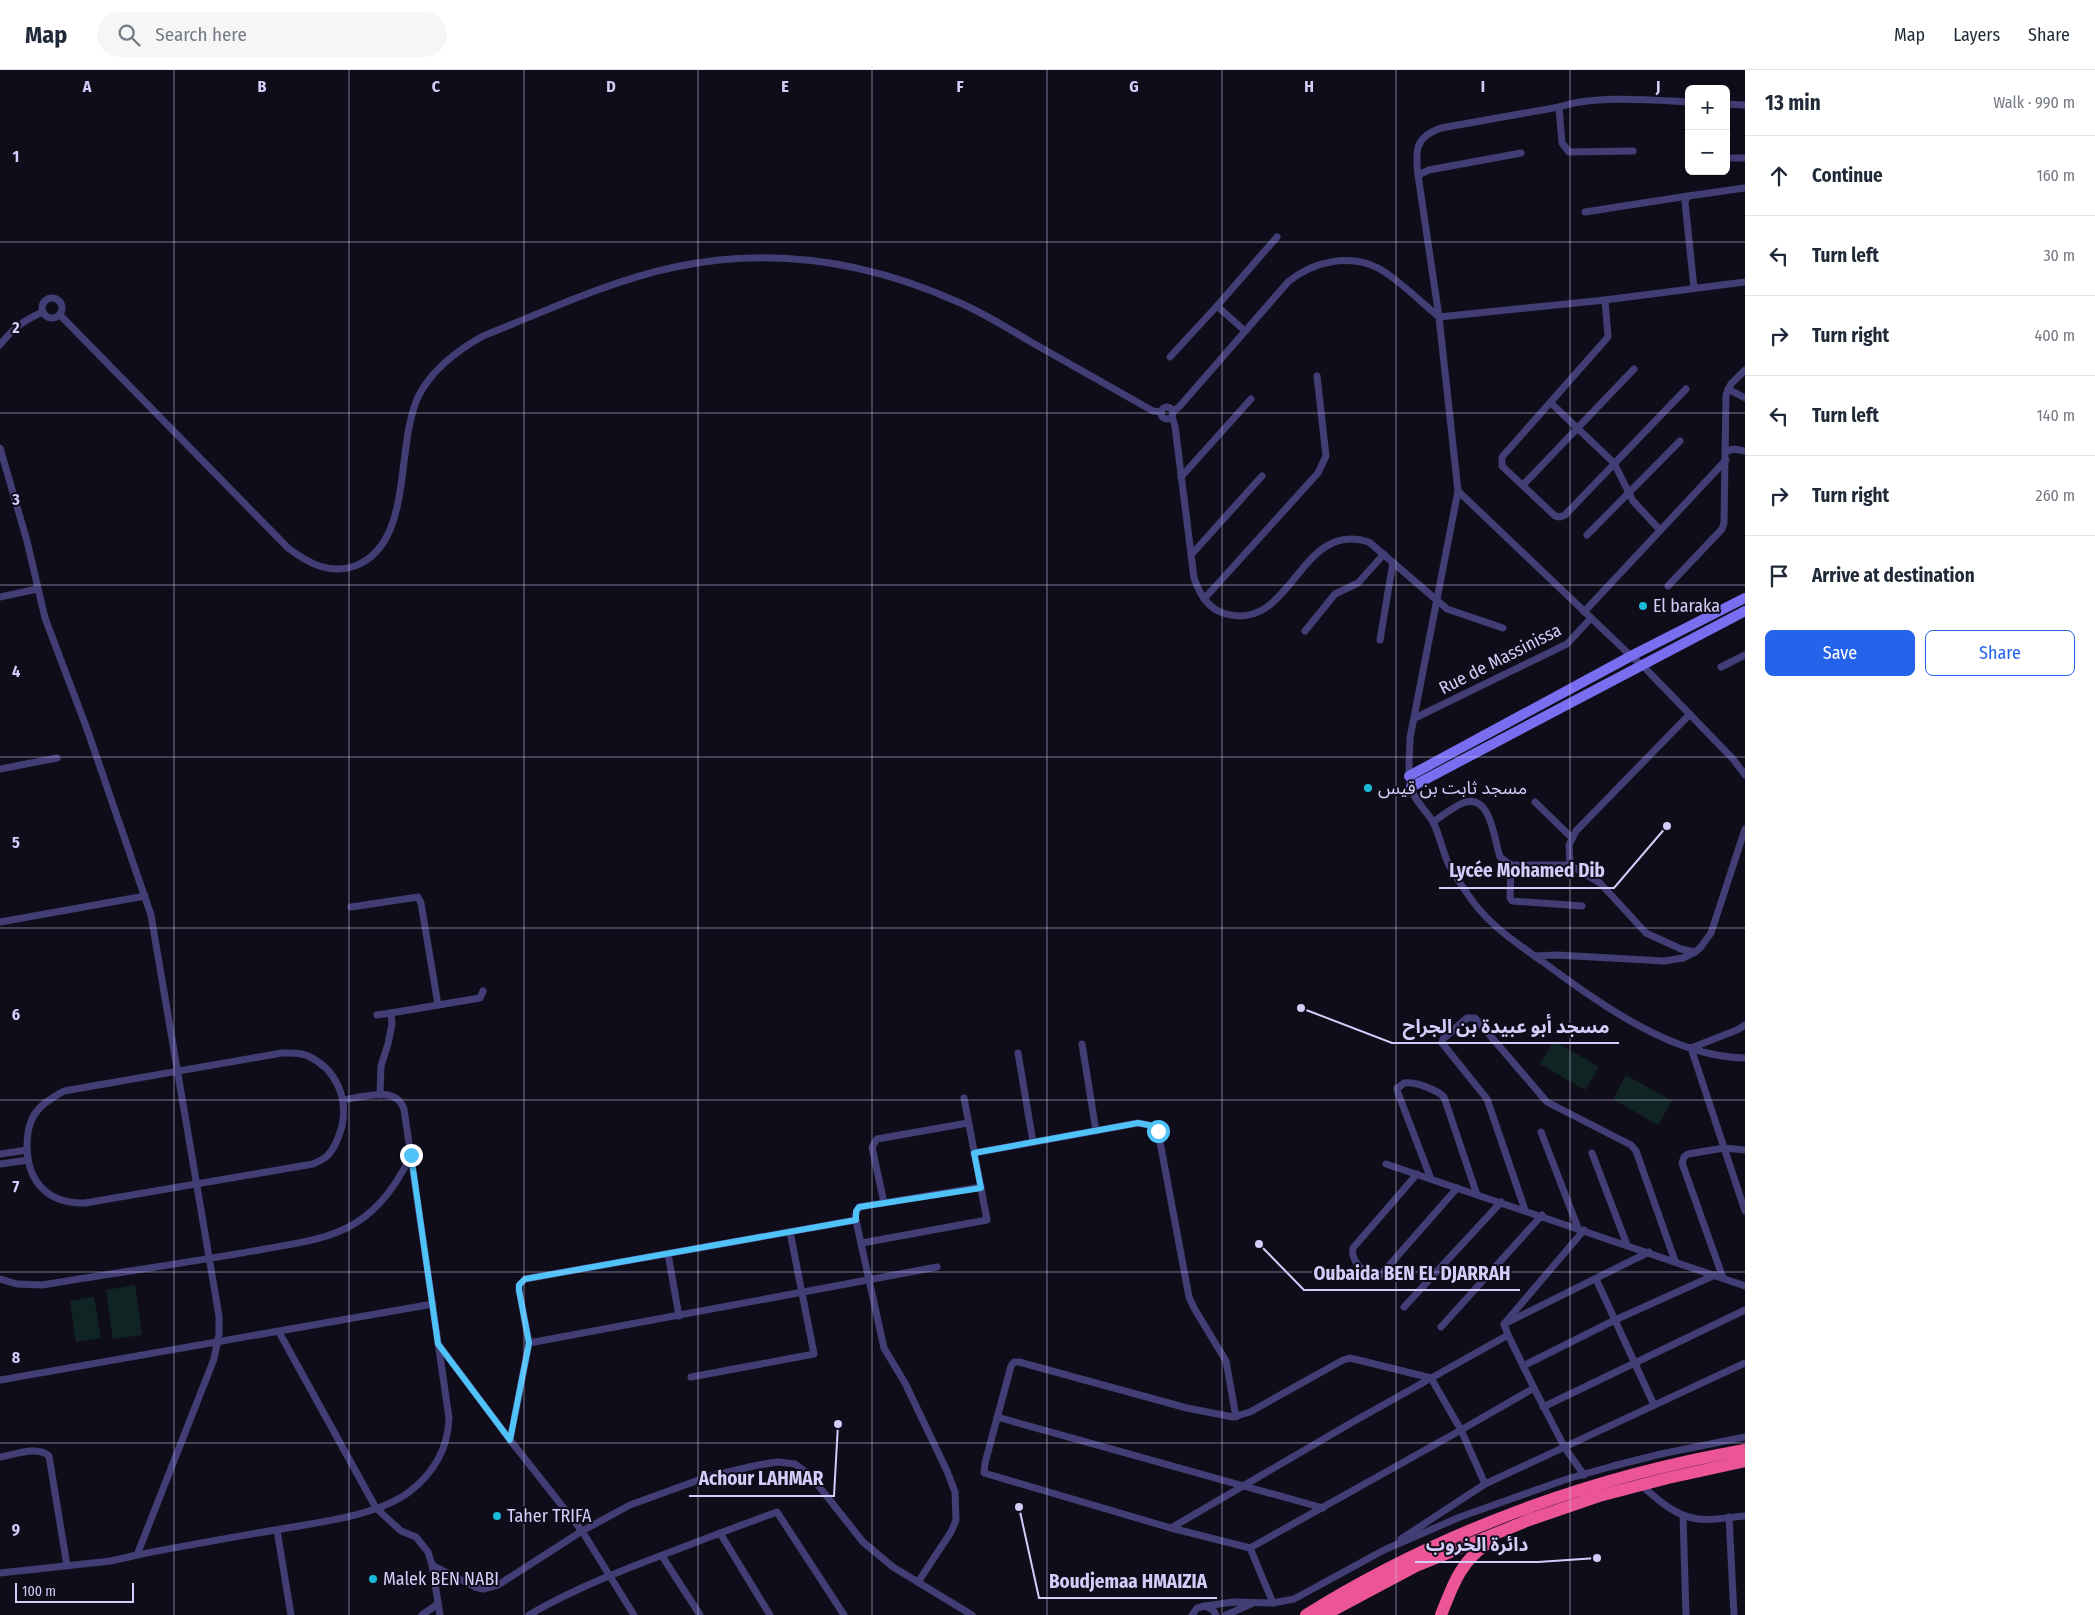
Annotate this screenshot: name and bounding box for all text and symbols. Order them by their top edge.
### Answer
search box [97,12,447,57]
text: Map [25,21,67,49]
icon: search [115,21,143,49]
text: Search here [155,23,247,46]
text: Map [1894,24,1925,46]
text: Layers [1953,24,2000,46]
text: Share [2028,24,2070,46]
text: A [82,77,92,96]
text: B [258,77,267,96]
text: C [432,77,441,96]
text: D [606,77,616,96]
text: E [781,77,789,96]
text: F [956,77,964,96]
text: G [1129,77,1139,96]
text: H [1304,77,1314,96]
text: I [1481,77,1485,96]
text: J [1655,77,1660,96]
map controls [1685,85,1730,175]
button: + [1685,85,1730,130]
text: 13 min [1765,90,1821,116]
text: Walk · 990 m [1993,93,2075,112]
button: − [1685,130,1730,175]
text: 1 [13,147,19,166]
icon: ahead [1765,162,1793,190]
text: Continue [1812,164,1883,187]
text: 160 m [2036,166,2075,185]
icon: left [1765,242,1793,270]
text: Turn left [1812,244,1879,267]
text: 30 m [2043,246,2075,265]
text: 2 [11,318,20,337]
icon: right [1765,322,1793,350]
text: Turn right [1812,324,1889,347]
text: 400 m [2035,326,2075,345]
icon: left [1765,402,1793,430]
text: Turn left [1812,404,1879,427]
text: 140 m [2037,406,2075,425]
icon: right [1765,482,1793,510]
text: Turn right [1812,484,1889,507]
text: 260 m [2036,486,2075,505]
text: 3 [11,490,20,509]
icon: arrive [1765,562,1793,590]
text: Arrive at destination [1812,564,1975,587]
place label: El baraka [1653,595,1720,617]
marker: El baraka [1637,600,1649,612]
street label: Rue de Massinissa [1435,619,1565,699]
button: Save [1765,630,1915,676]
button: Share [1925,630,2075,676]
text: 4 [12,662,20,681]
place label: مسجد ثابت بن قيس [1378,777,1527,799]
marker: مسجد ثابت بن قيس [1362,782,1374,794]
text: 5 [12,833,20,852]
callout: Lycée Mohamed Dib [1439,854,1614,888]
text: Lycée Mohamed Dib [1449,859,1605,882]
text: 6 [12,1005,20,1024]
callout: مسجد أبو عبيدة بن الجراح [1392,1009,1619,1043]
text: مسجد أبو عبيدة بن الجراح [1403,1013,1609,1040]
route start [1147,1120,1170,1143]
route end [400,1144,423,1167]
text: 7 [13,1177,20,1196]
callout: Oubaida BEN EL DJARRAH [1304,1256,1520,1290]
text: Oubaida BEN EL DJARRAH [1314,1262,1510,1285]
text: 8 [12,1348,21,1367]
callout: Achour LAHMAR [689,1462,834,1496]
text: Achour LAHMAR [698,1467,824,1490]
place label: Taher TRIFA [507,1505,592,1527]
marker: Taher TRIFA [491,1510,503,1522]
text: 9 [12,1520,20,1539]
callout: دائرة الخروب [1415,1528,1538,1562]
text: دائرة الخروب [1426,1533,1528,1556]
callout: Boudjemaa HMAIZIA [1039,1564,1217,1598]
place label: Malek BEN NABI [383,1568,499,1590]
text: Boudjemaa HMAIZIA [1049,1570,1208,1593]
marker: Malek BEN NABI [367,1573,379,1585]
scale bar [15,1580,134,1603]
text: 100 m [22,1583,56,1600]

